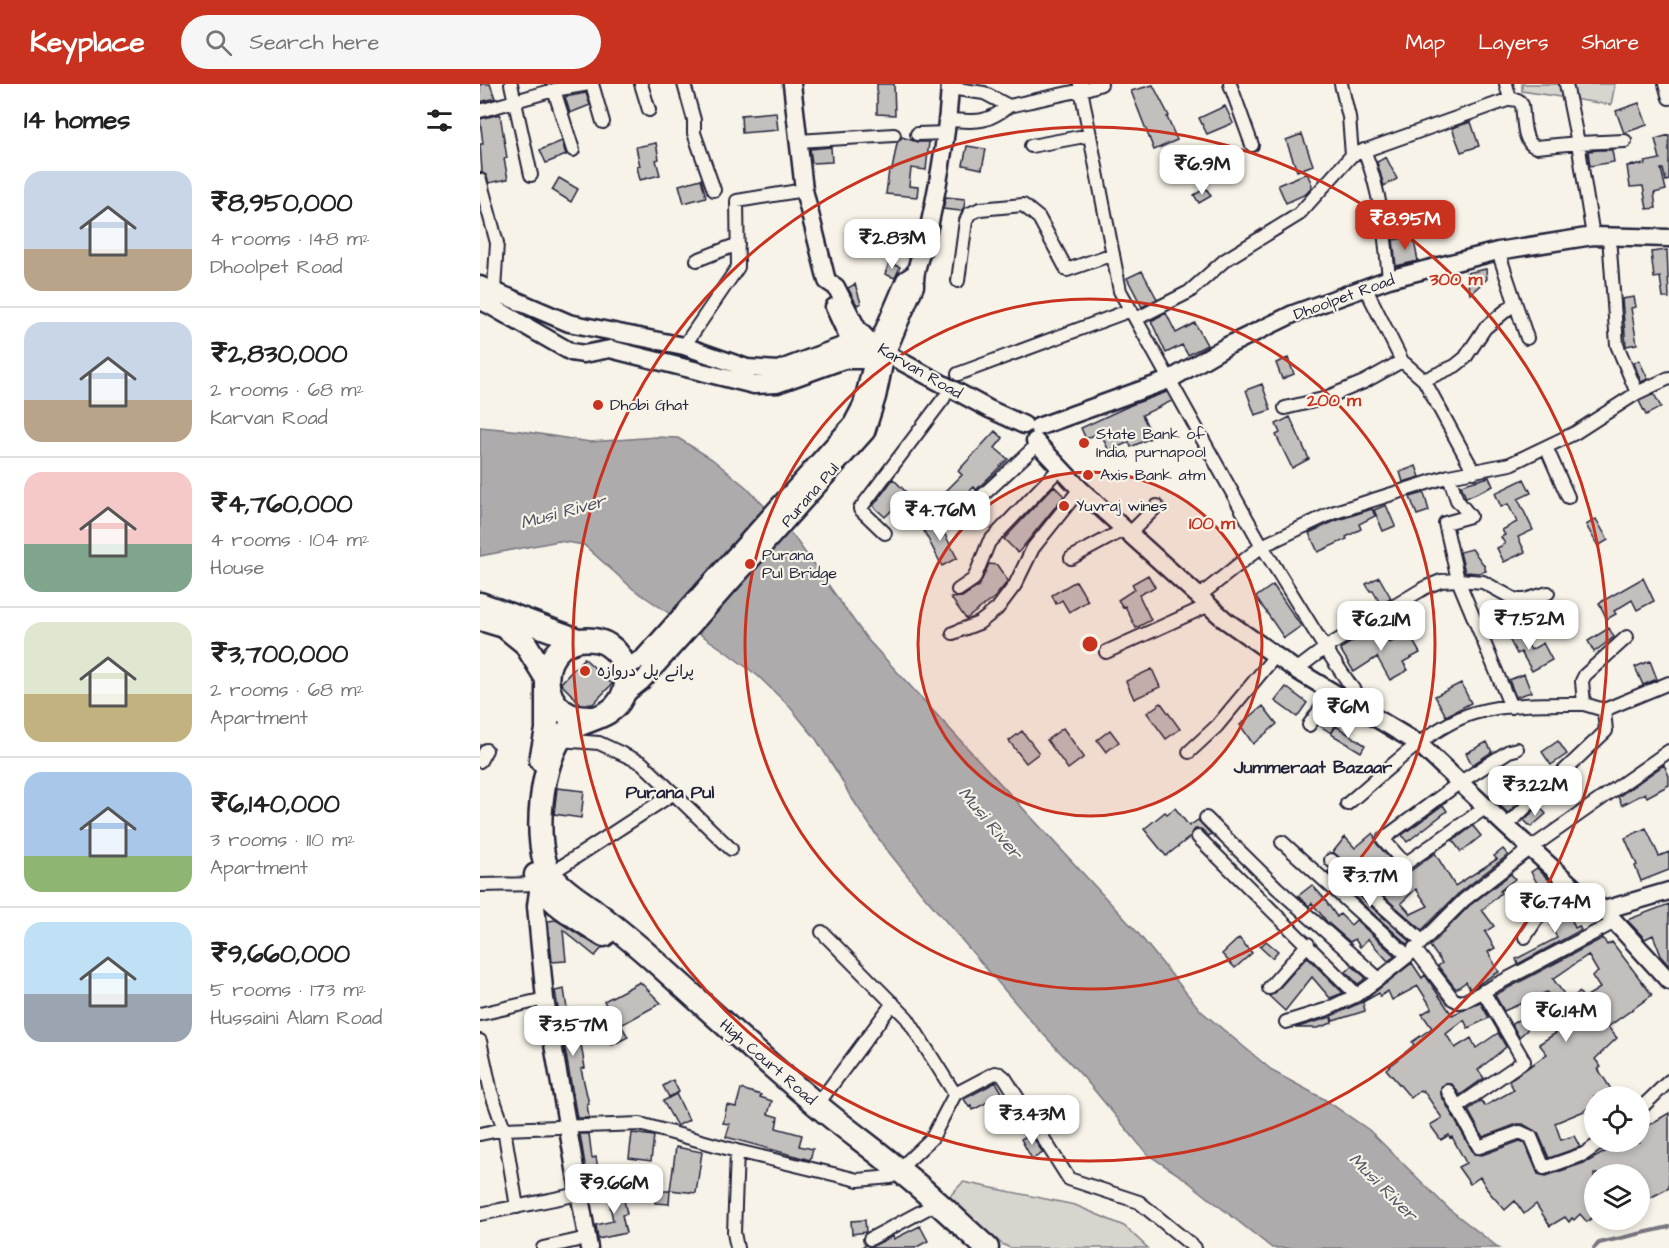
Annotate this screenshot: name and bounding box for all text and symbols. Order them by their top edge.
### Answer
search box [181,15,601,69]
text: Keyplace [30,23,145,62]
icon: search [202,26,235,59]
text: Search here [250,27,379,58]
text: Map [1405,28,1445,57]
text: Layers [1478,28,1548,57]
text: Share [1581,28,1639,57]
text: 14 homes [24,102,130,138]
icon: filters [423,104,456,137]
pin: ₹6.9M [1160,145,1244,196]
text: ₹6.9M [1173,150,1231,178]
text: ₹8,950,000 [210,185,353,221]
icon: home [72,195,144,267]
pin: ₹8.95M [1356,200,1454,251]
text: ₹8.95M [1369,205,1441,233]
pin: ₹2.83M [843,219,941,270]
text: ₹2.83M [858,224,926,252]
text: 4 rooms · 148 m² [210,225,370,253]
text: Dhoolpet Road [210,253,343,281]
text: 300 m [1428,267,1484,292]
street label: Dhoolpet Road [1290,269,1398,325]
text: ₹2,830,000 [210,336,348,372]
street label: Karvan Road [874,338,966,404]
icon: home [72,346,144,418]
text: 2 rooms · 68 m² [210,376,364,404]
text: 200 m [1306,388,1362,413]
place label: Dhobi Ghat [610,394,689,416]
marker: Dhobi Ghat [591,398,605,412]
text: Karvan Road [210,404,328,432]
place label: State Bank of India, purnapool [1096,423,1206,463]
marker: State Bank of India, purnapool [1077,436,1091,450]
street label: Purana Pul [776,458,844,532]
place label: Axis Bank atm [1100,464,1206,486]
marker: Axis Bank atm [1081,468,1095,482]
text: ₹4,760,000 [210,486,353,522]
water label: Musi River [517,488,611,535]
pin: ₹4.76M [891,491,989,542]
place label: Yuvraj wines [1076,495,1167,517]
icon: home [72,496,144,568]
text: ₹4.76M [904,496,976,524]
marker: Yuvraj wines [1057,499,1071,513]
text: 100 m [1189,511,1236,536]
text: 4 rooms · 104 m² [210,526,369,554]
place label: Purana Pul Bridge [762,544,837,585]
text: House [210,554,264,582]
marker: Purana Pul Bridge [743,557,757,571]
pin: ₹7.52M [1480,600,1578,651]
pin: ₹6.21M [1332,601,1430,652]
text: ₹7.52M [1494,605,1565,633]
text: ₹6.21M [1351,606,1411,634]
centre of rings [1080,634,1100,654]
text: ₹3,700,000 [210,636,348,672]
icon: home [72,646,144,718]
place label: پرانے پل دروازہ [597,660,694,682]
marker: پرانے پل دروازہ [578,664,592,678]
text: 2 rooms · 68 m² [210,676,364,704]
pin: ₹6M [1319,688,1377,739]
text: ₹6M [1327,693,1369,721]
text: Apartment [210,704,308,732]
district label: Jummeraat Bazaar [1233,755,1392,780]
pin: ₹3.22M [1486,766,1584,817]
text: ₹3.22M [1502,771,1568,799]
district label: Purana Pul [626,780,714,805]
water label: Musi River [952,781,1029,866]
text: ₹6,140,000 [210,786,340,822]
icon: home [72,796,144,868]
text: 3 rooms · 110 m² [210,826,355,854]
text: Apartment [210,854,308,882]
pin: ₹3.7M [1328,857,1412,908]
text: ₹3.7M [1342,862,1398,890]
pin: ₹6.74M [1506,883,1604,934]
text: ₹6.74M [1519,888,1591,916]
text: ₹9,660,000 [210,936,350,972]
icon: home [72,946,144,1018]
text: 5 rooms · 173 m² [210,976,366,1004]
pin: ₹6.14M [1517,992,1615,1043]
text: ₹6.14M [1535,997,1597,1025]
text: Hussaini Alam Road [210,1004,382,1032]
pin: ₹3.57M [524,1006,622,1057]
text: ₹3.57M [538,1011,608,1039]
street label: High Court Road [714,1014,821,1111]
map controls [1584,1086,1650,1230]
button: locate [1584,1086,1650,1152]
pin: ₹3.43M [983,1095,1081,1146]
text: ₹3.43M [998,1100,1066,1128]
water label: Musi River [1343,1147,1424,1228]
pin: ₹9.66M [565,1164,663,1215]
button: layers [1584,1164,1650,1230]
text: ₹9.66M [579,1169,649,1197]

